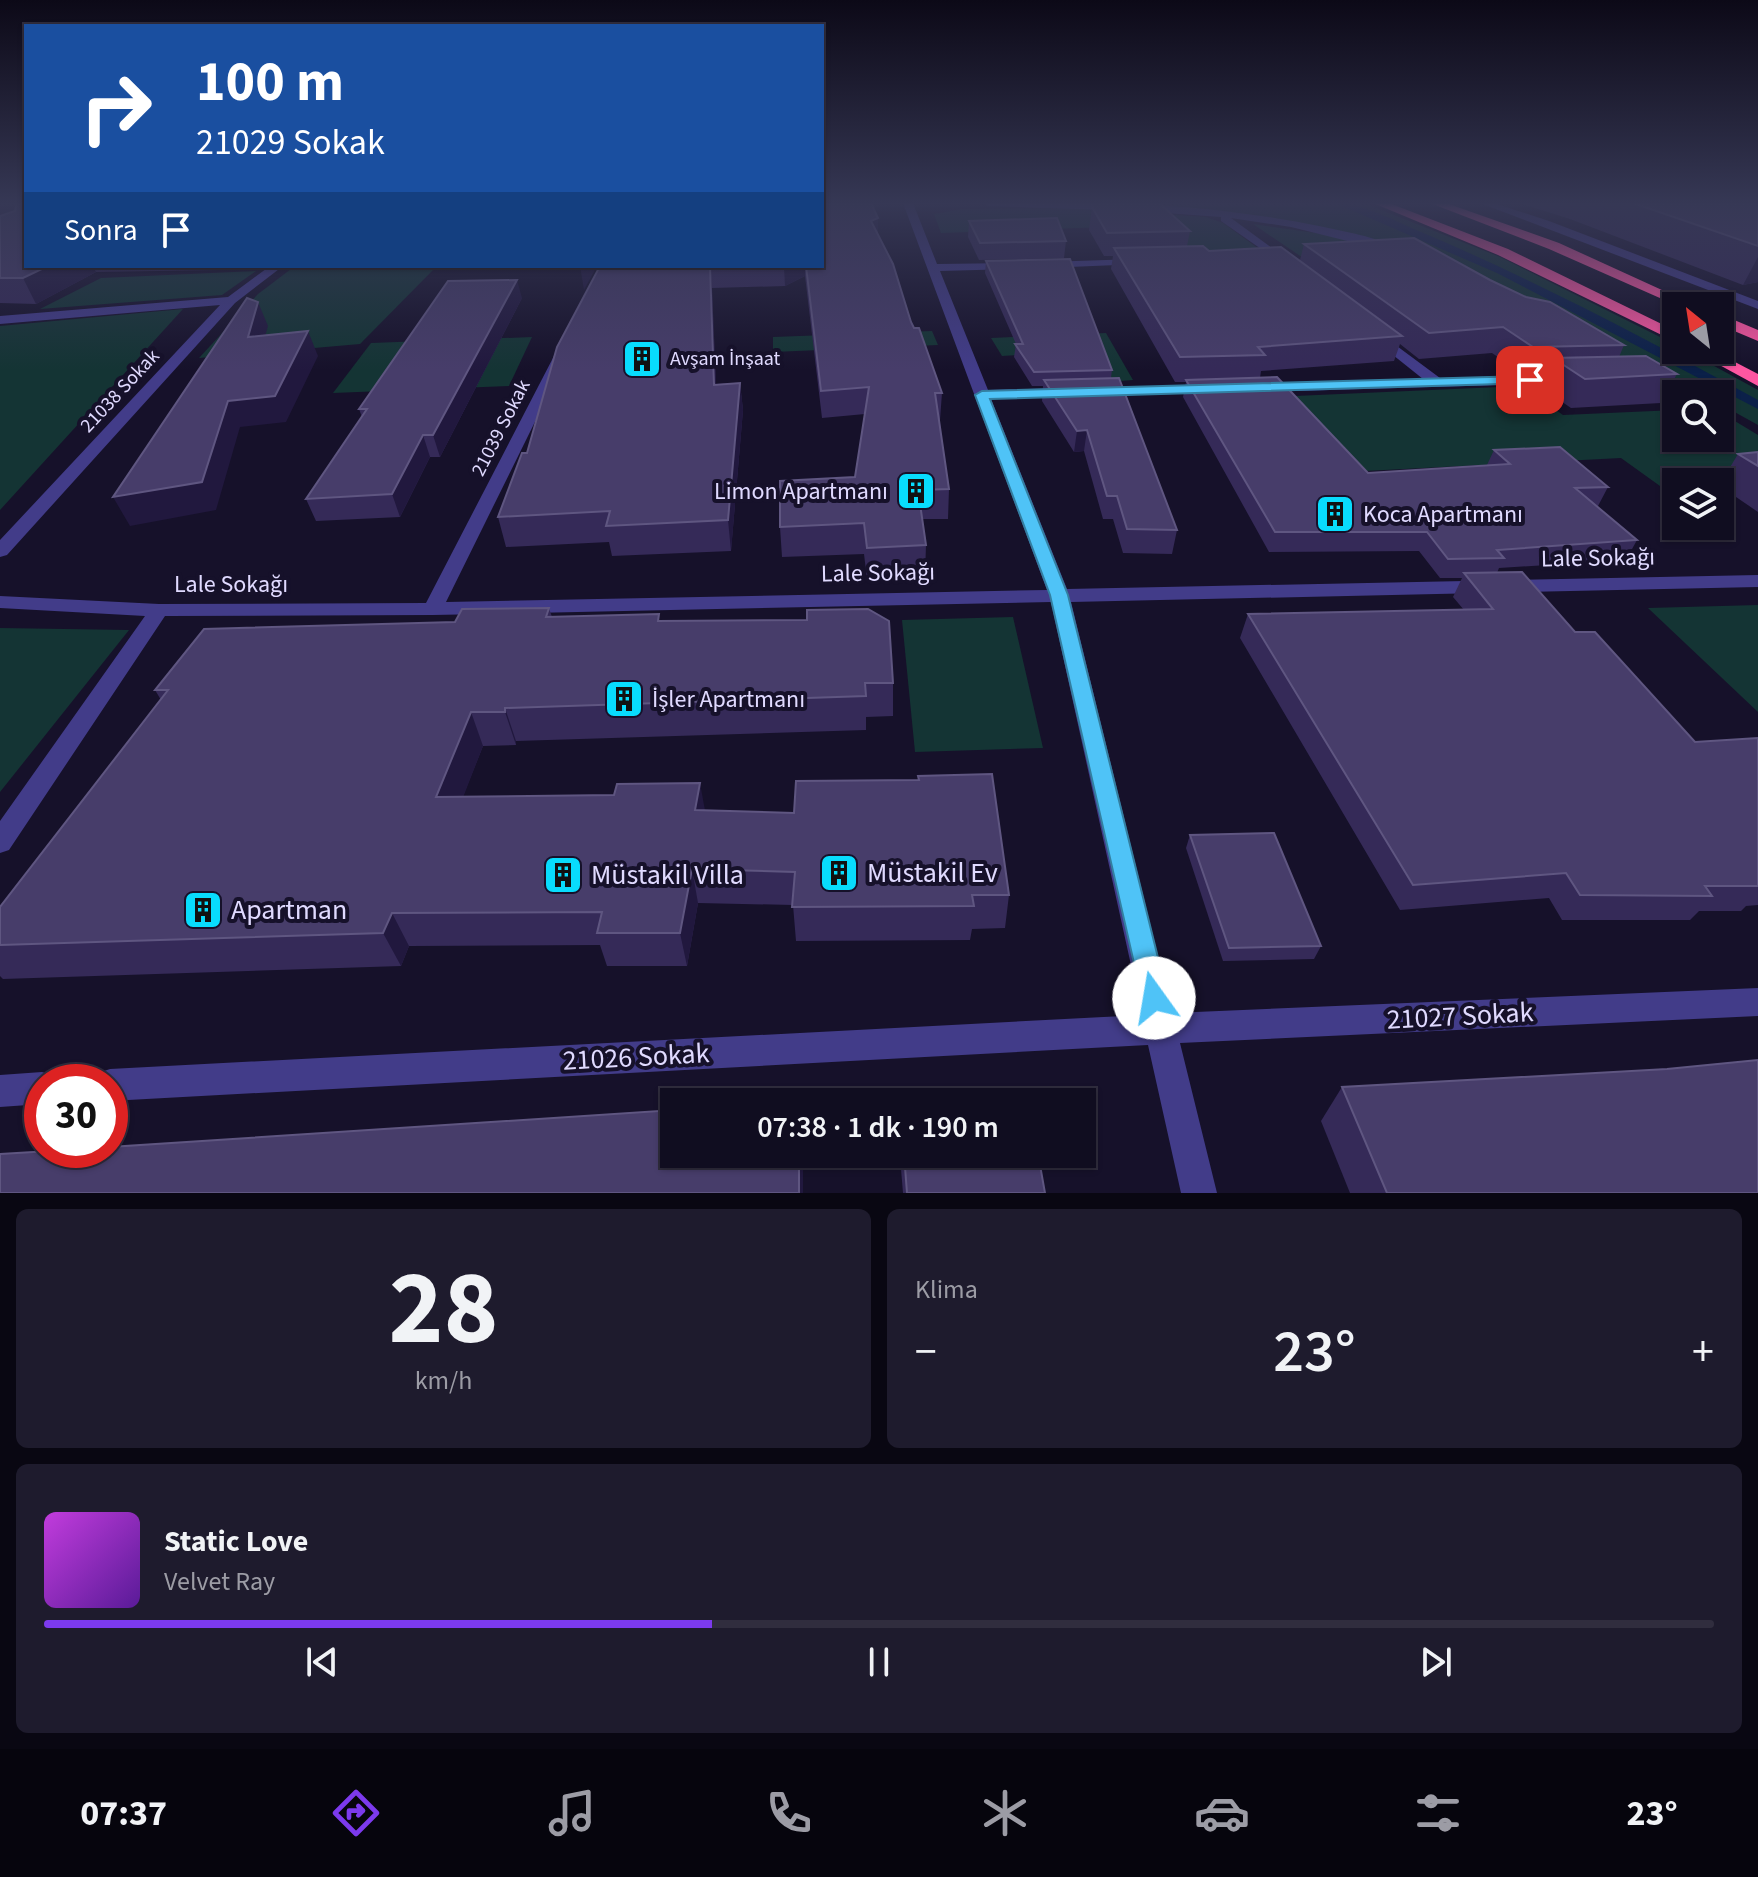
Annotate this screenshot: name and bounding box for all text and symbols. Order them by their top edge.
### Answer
text: 100 m [196,43,344,122]
icon: right [64,56,168,160]
text: 21029 Sokak [196,117,385,168]
icon: arrive [154,208,198,252]
text: Sonra [64,209,138,252]
north arrow [1662,292,1734,364]
map controls [1662,292,1734,540]
building icon: Avşam İnşaat [621,338,663,380]
street label: 21038 Sokak [74,343,166,439]
place label: Avşam İnşaat [670,345,781,373]
pin [1496,346,1564,414]
icon: arrive [1508,358,1552,402]
street label: 21039 Sokak [465,375,537,481]
button: search [1662,380,1734,452]
button: layers [1662,468,1734,540]
building icon: Limon Apartmanı [895,470,937,512]
place label: Limon Apartmanı [714,474,888,509]
building icon: Koca Apartmanı [1314,493,1356,535]
place label: Koca Apartmanı [1363,497,1523,532]
street label: Lale Sokağı [1541,540,1655,576]
street label: Lale Sokağı [821,555,935,591]
street label: Lale Sokağı [174,567,288,602]
building icon: İşler Apartmanı [603,678,645,720]
place label: İşler Apartmanı [652,682,805,717]
building icon: Müstakil Ev [818,852,860,894]
place label: Müstakil Ev [867,853,998,893]
building icon: Müstakil Villa [542,854,584,896]
place label: Müstakil Villa [591,855,744,895]
building icon: Apartman [182,889,224,931]
place label: Apartman [231,890,347,930]
position arrow [1112,956,1196,1040]
street label: 21027 Sokak [1386,992,1535,1040]
street label: 21026 Sokak [562,1033,711,1081]
speed limit sign: 30 [24,1064,128,1168]
text: 07:38 · 1 dk · 190 m [757,1106,999,1149]
text: 28 [389,1236,498,1384]
text: Klima [915,1271,978,1308]
text: 23° [1273,1310,1356,1395]
text: − [915,1321,937,1384]
text: + [1692,1321,1714,1384]
text: km/h [415,1362,472,1399]
text: Static Love [164,1520,308,1563]
text: Velvet Ray [164,1563,275,1600]
icon: previous [300,1640,344,1684]
icon: pause [857,1640,901,1684]
icon: next [1414,1640,1458,1684]
icon: directions [328,1785,384,1841]
icon: music [544,1785,600,1841]
icon: phone [761,1785,817,1841]
icon: climate [977,1785,1033,1841]
icon: car [1194,1785,1250,1841]
icon: filters [1410,1785,1466,1841]
text: 07:37 [80,1788,167,1839]
text: 23° [1627,1788,1678,1839]

